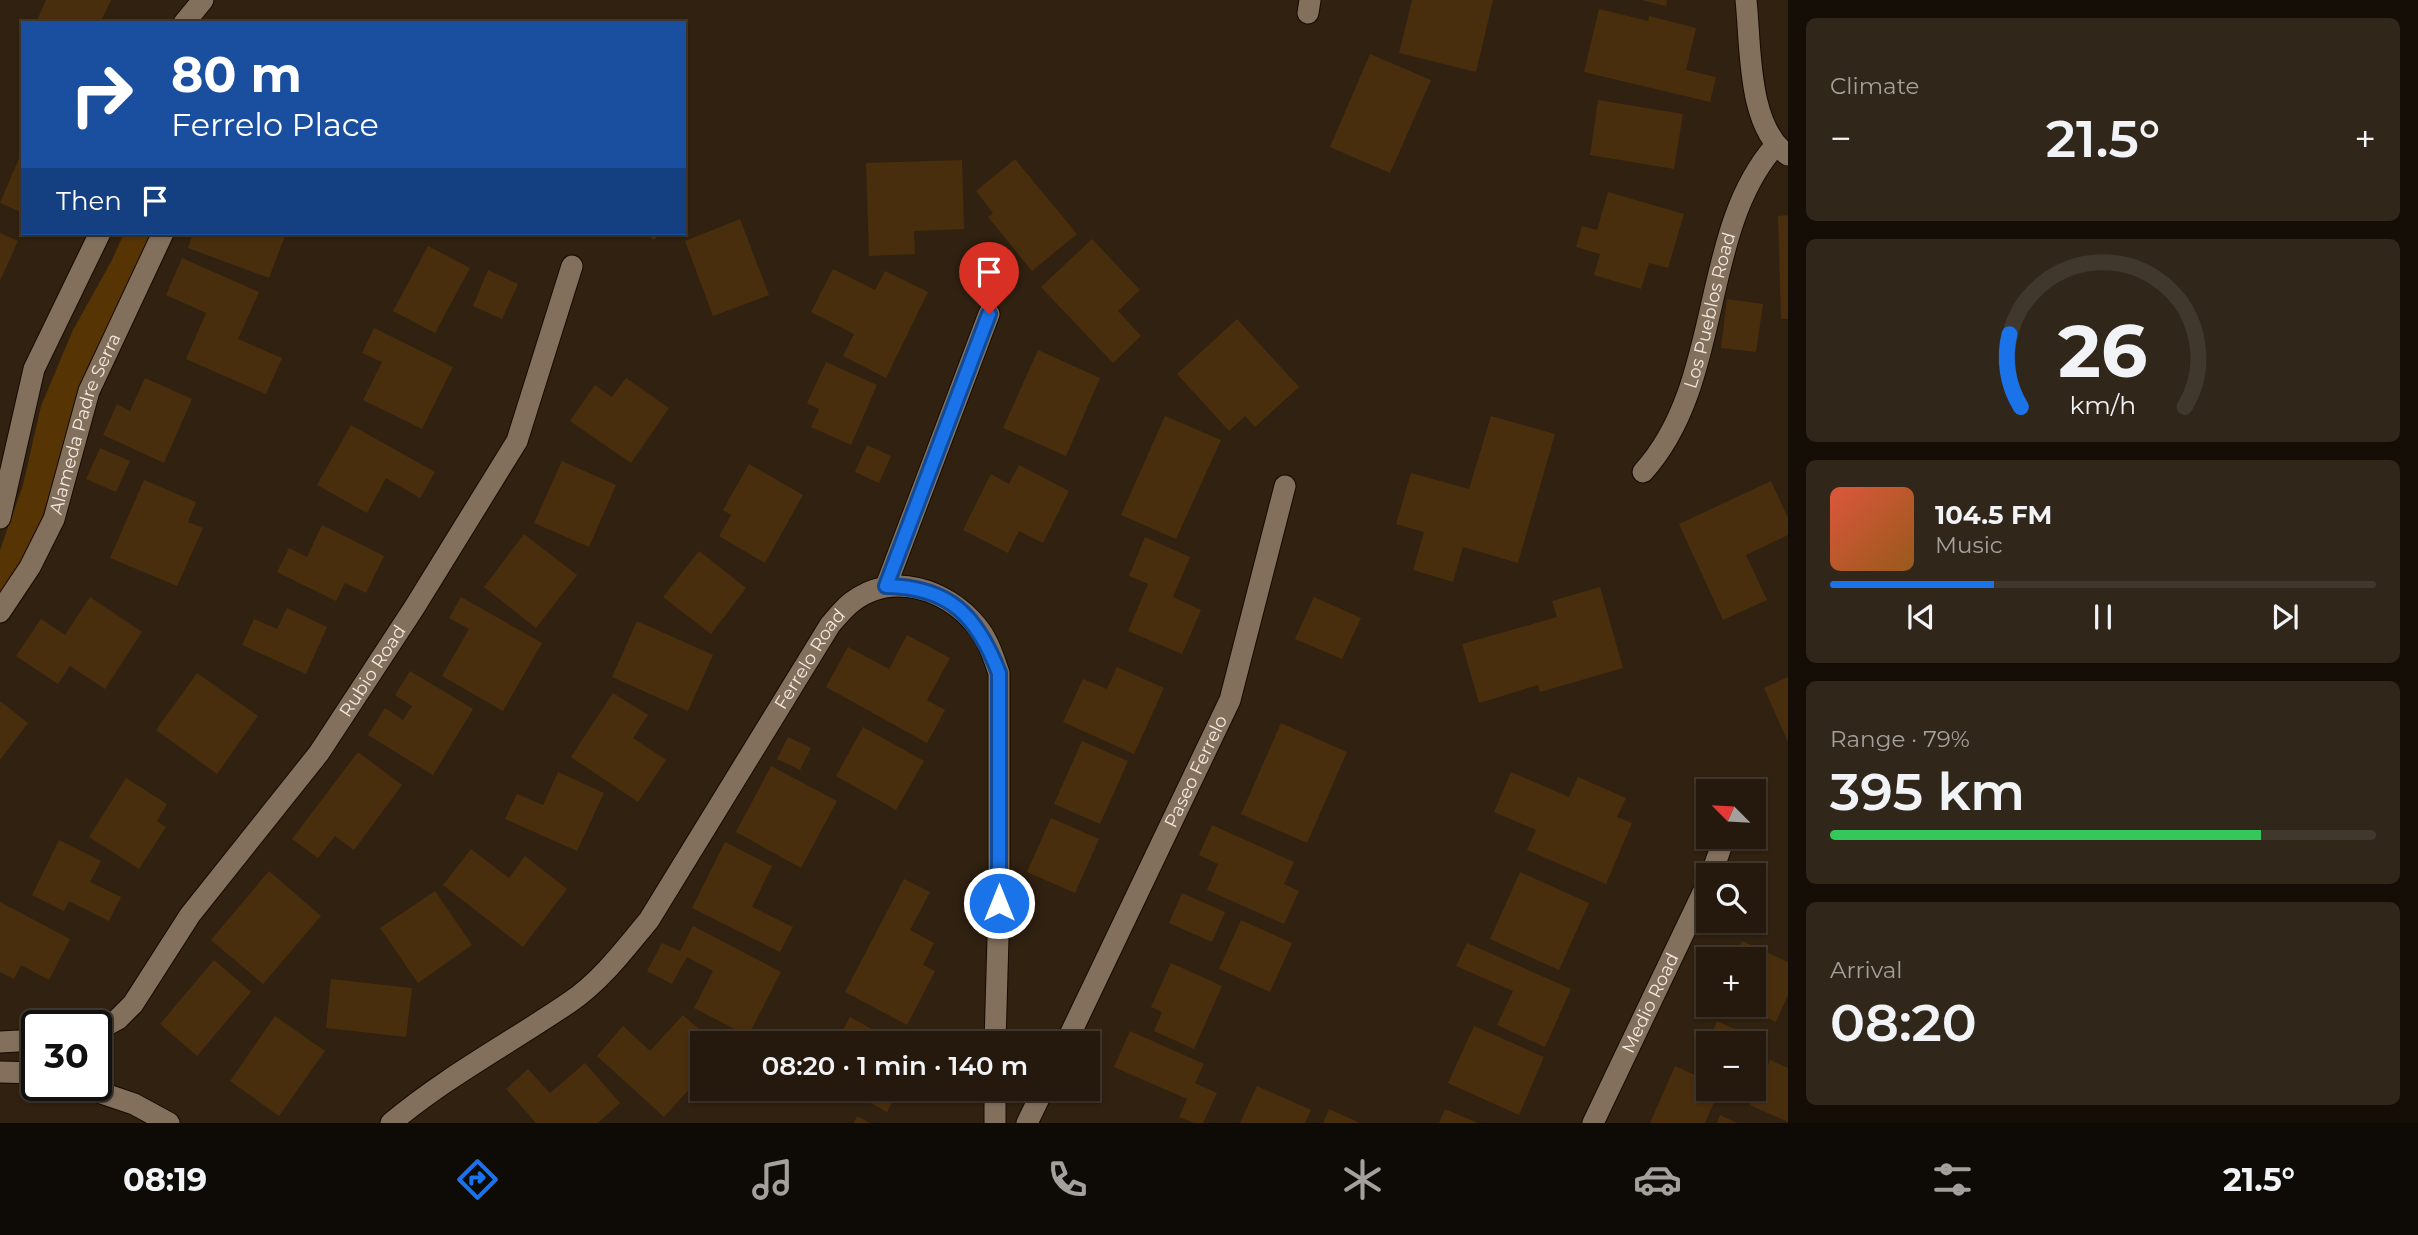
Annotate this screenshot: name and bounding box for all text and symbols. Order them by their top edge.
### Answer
text: 80 m [171,45,302,104]
icon: right [56,49,147,140]
text: Climate [1830,72,1919,100]
text: Ferrelo Place [171,105,379,144]
text: 21.5° [2046,107,2160,170]
text: − [1830,115,1852,162]
text: + [2354,115,2376,162]
icon: arrive [136,182,174,220]
text: Then [56,185,122,217]
street label: Los Pueblos Road [1679,230,1740,391]
pin [959,242,1019,314]
icon: arrive [970,253,1008,291]
text: 26 [2058,307,2148,395]
street label: Alameda Padre Serra [45,330,126,517]
text: km/h [2070,389,2136,419]
text: 104.5 FM [1935,499,2052,531]
text: Music [1935,531,2003,559]
icon: previous [1902,598,1940,636]
icon: pause [2084,598,2122,636]
icon: next [2266,598,2304,636]
street label: Ferrelo Road [770,604,850,713]
street label: Rubio Road [335,621,411,721]
street label: Paseo Ferrelo [1160,712,1232,831]
text: Range · 79% [1830,725,1970,753]
text: 395 km [1830,760,2025,823]
north arrow [1696,779,1766,849]
map controls [1696,779,1766,1101]
button: search [1696,863,1766,933]
position arrow [962,866,1036,940]
button: + [1696,947,1766,1017]
street label: Medio Road [1617,949,1684,1057]
text: Arrival [1830,956,1903,984]
text: 08:20 [1830,991,1977,1054]
speed limit sign: 30 [21,1010,112,1101]
button: − [1696,1031,1766,1101]
text: 08:20 · 1 min · 140 m [762,1050,1028,1082]
icon: directions [453,1155,502,1204]
icon: music [748,1155,797,1204]
icon: phone [1043,1155,1092,1204]
icon: climate [1338,1155,1387,1204]
icon: car [1633,1155,1682,1204]
icon: filters [1928,1155,1977,1204]
text: 08:19 [123,1160,207,1199]
text: 21.5° [2223,1160,2295,1199]

